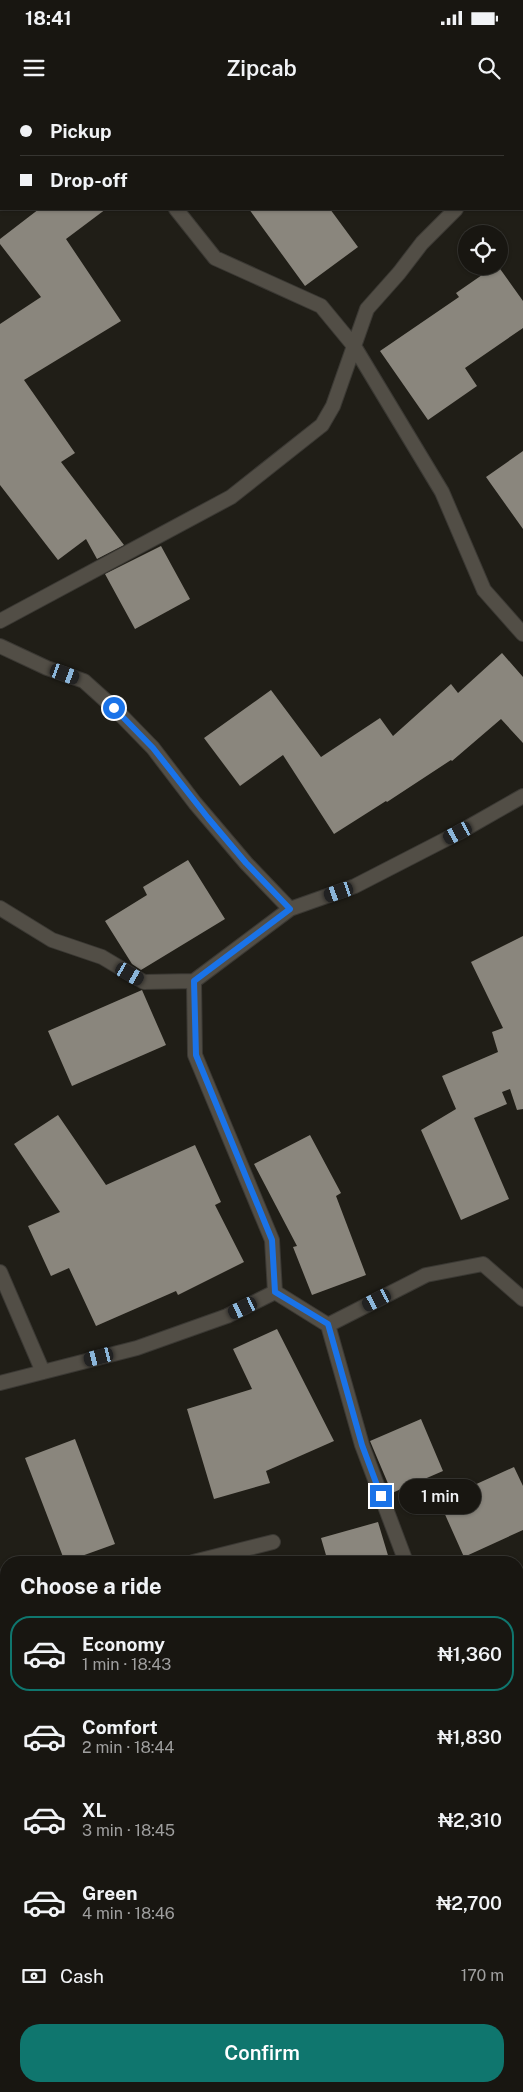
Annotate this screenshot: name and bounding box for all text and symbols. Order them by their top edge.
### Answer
text: 18:41 [25,7,72,29]
icon: menu [20,54,48,82]
icon: search [475,54,503,82]
text: Zipcab [226,55,297,81]
text: Pickup [50,120,112,142]
text: Drop-off [50,169,127,191]
map controls [458,225,508,275]
button: locate [458,225,508,275]
car [48,662,81,686]
route start [103,697,125,719]
car [441,819,474,847]
car [322,880,355,904]
car [113,960,146,988]
car [360,1287,393,1313]
car [226,1295,259,1321]
car [82,1346,115,1368]
callout: 1 min [398,1478,481,1514]
route end [370,1485,392,1507]
text: 1 min [421,1487,459,1506]
text: Choose a ride [20,1573,162,1599]
icon: car [22,1631,67,1676]
text: Economy [82,1633,165,1655]
text: ₦1,360 [438,1643,502,1665]
text: 1 min · 18:43 [82,1655,171,1674]
icon: car [22,1714,67,1759]
text: Comfort [82,1716,158,1738]
text: ₦1,830 [437,1726,502,1748]
text: 2 min · 18:44 [82,1738,174,1757]
icon: car [22,1797,67,1842]
text: XL [82,1799,107,1821]
text: ₦2,310 [438,1809,502,1831]
text: 3 min · 18:45 [82,1821,175,1840]
icon: car [22,1880,67,1925]
text: Green [82,1882,137,1904]
text: ₦2,700 [436,1892,502,1914]
text: 4 min · 18:46 [82,1904,175,1923]
icon: cash [20,1962,48,1990]
text: Cash [60,1965,104,1987]
text: 170 m [461,1966,504,1985]
button: Confirm [20,2024,504,2082]

